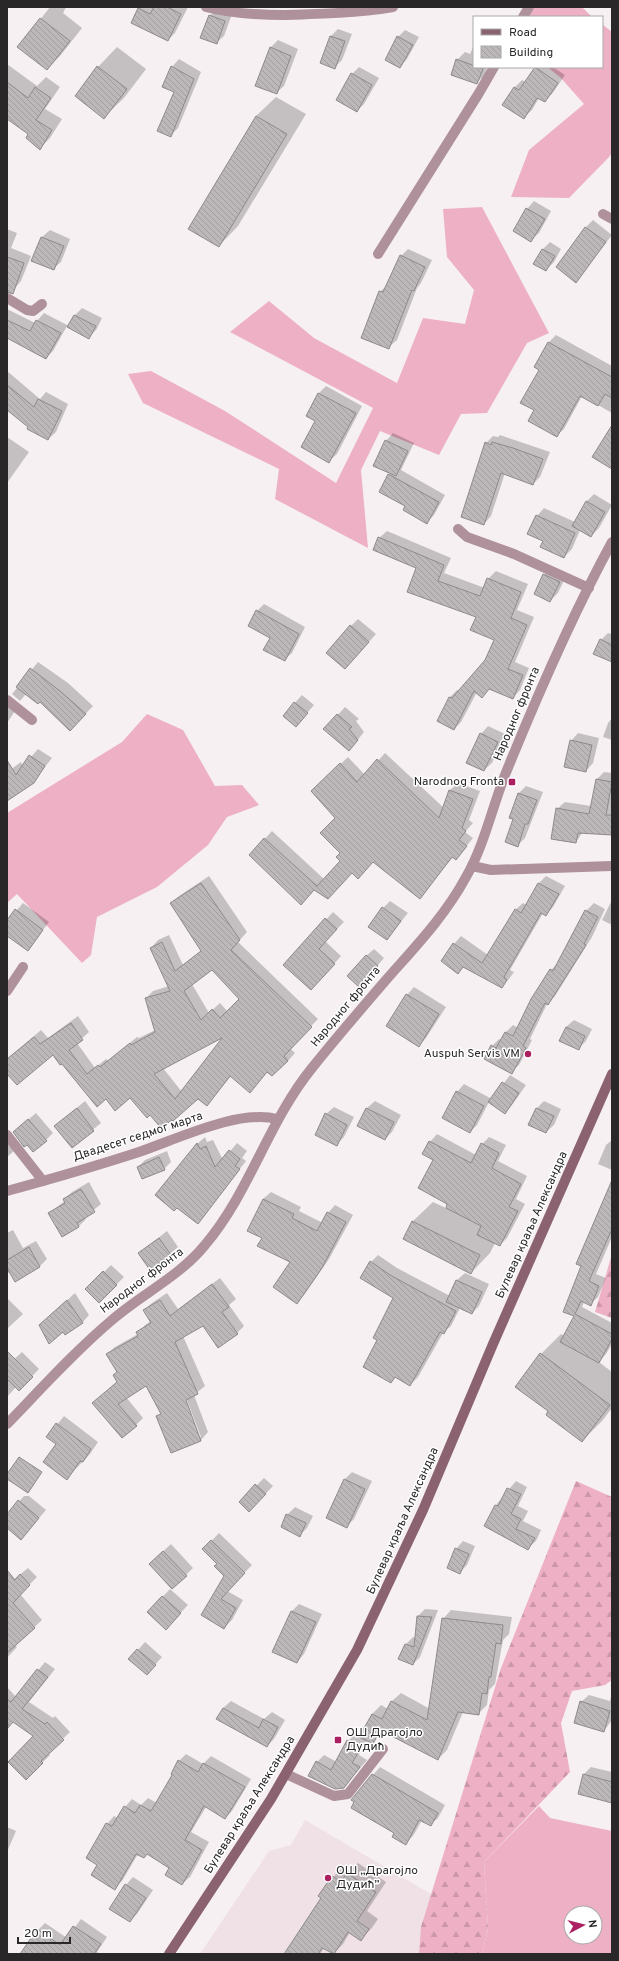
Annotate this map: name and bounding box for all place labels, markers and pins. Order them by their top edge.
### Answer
place label: Narodnog Fronta [414,774,504,790]
marker: Narodnog Fronta [507,777,517,787]
place label: Auspuh Servis VM [424,1046,520,1062]
marker: Auspuh Servis VM [523,1049,533,1059]
place label: ОШ Драгојло Дудић [346,1725,423,1755]
marker: ОШ Драгојло Дудић [333,1735,343,1745]
place label: ОШ „Драгојло Дудић” [336,1863,418,1893]
marker: ОШ „Драгојло Дудић” [323,1873,333,1883]

